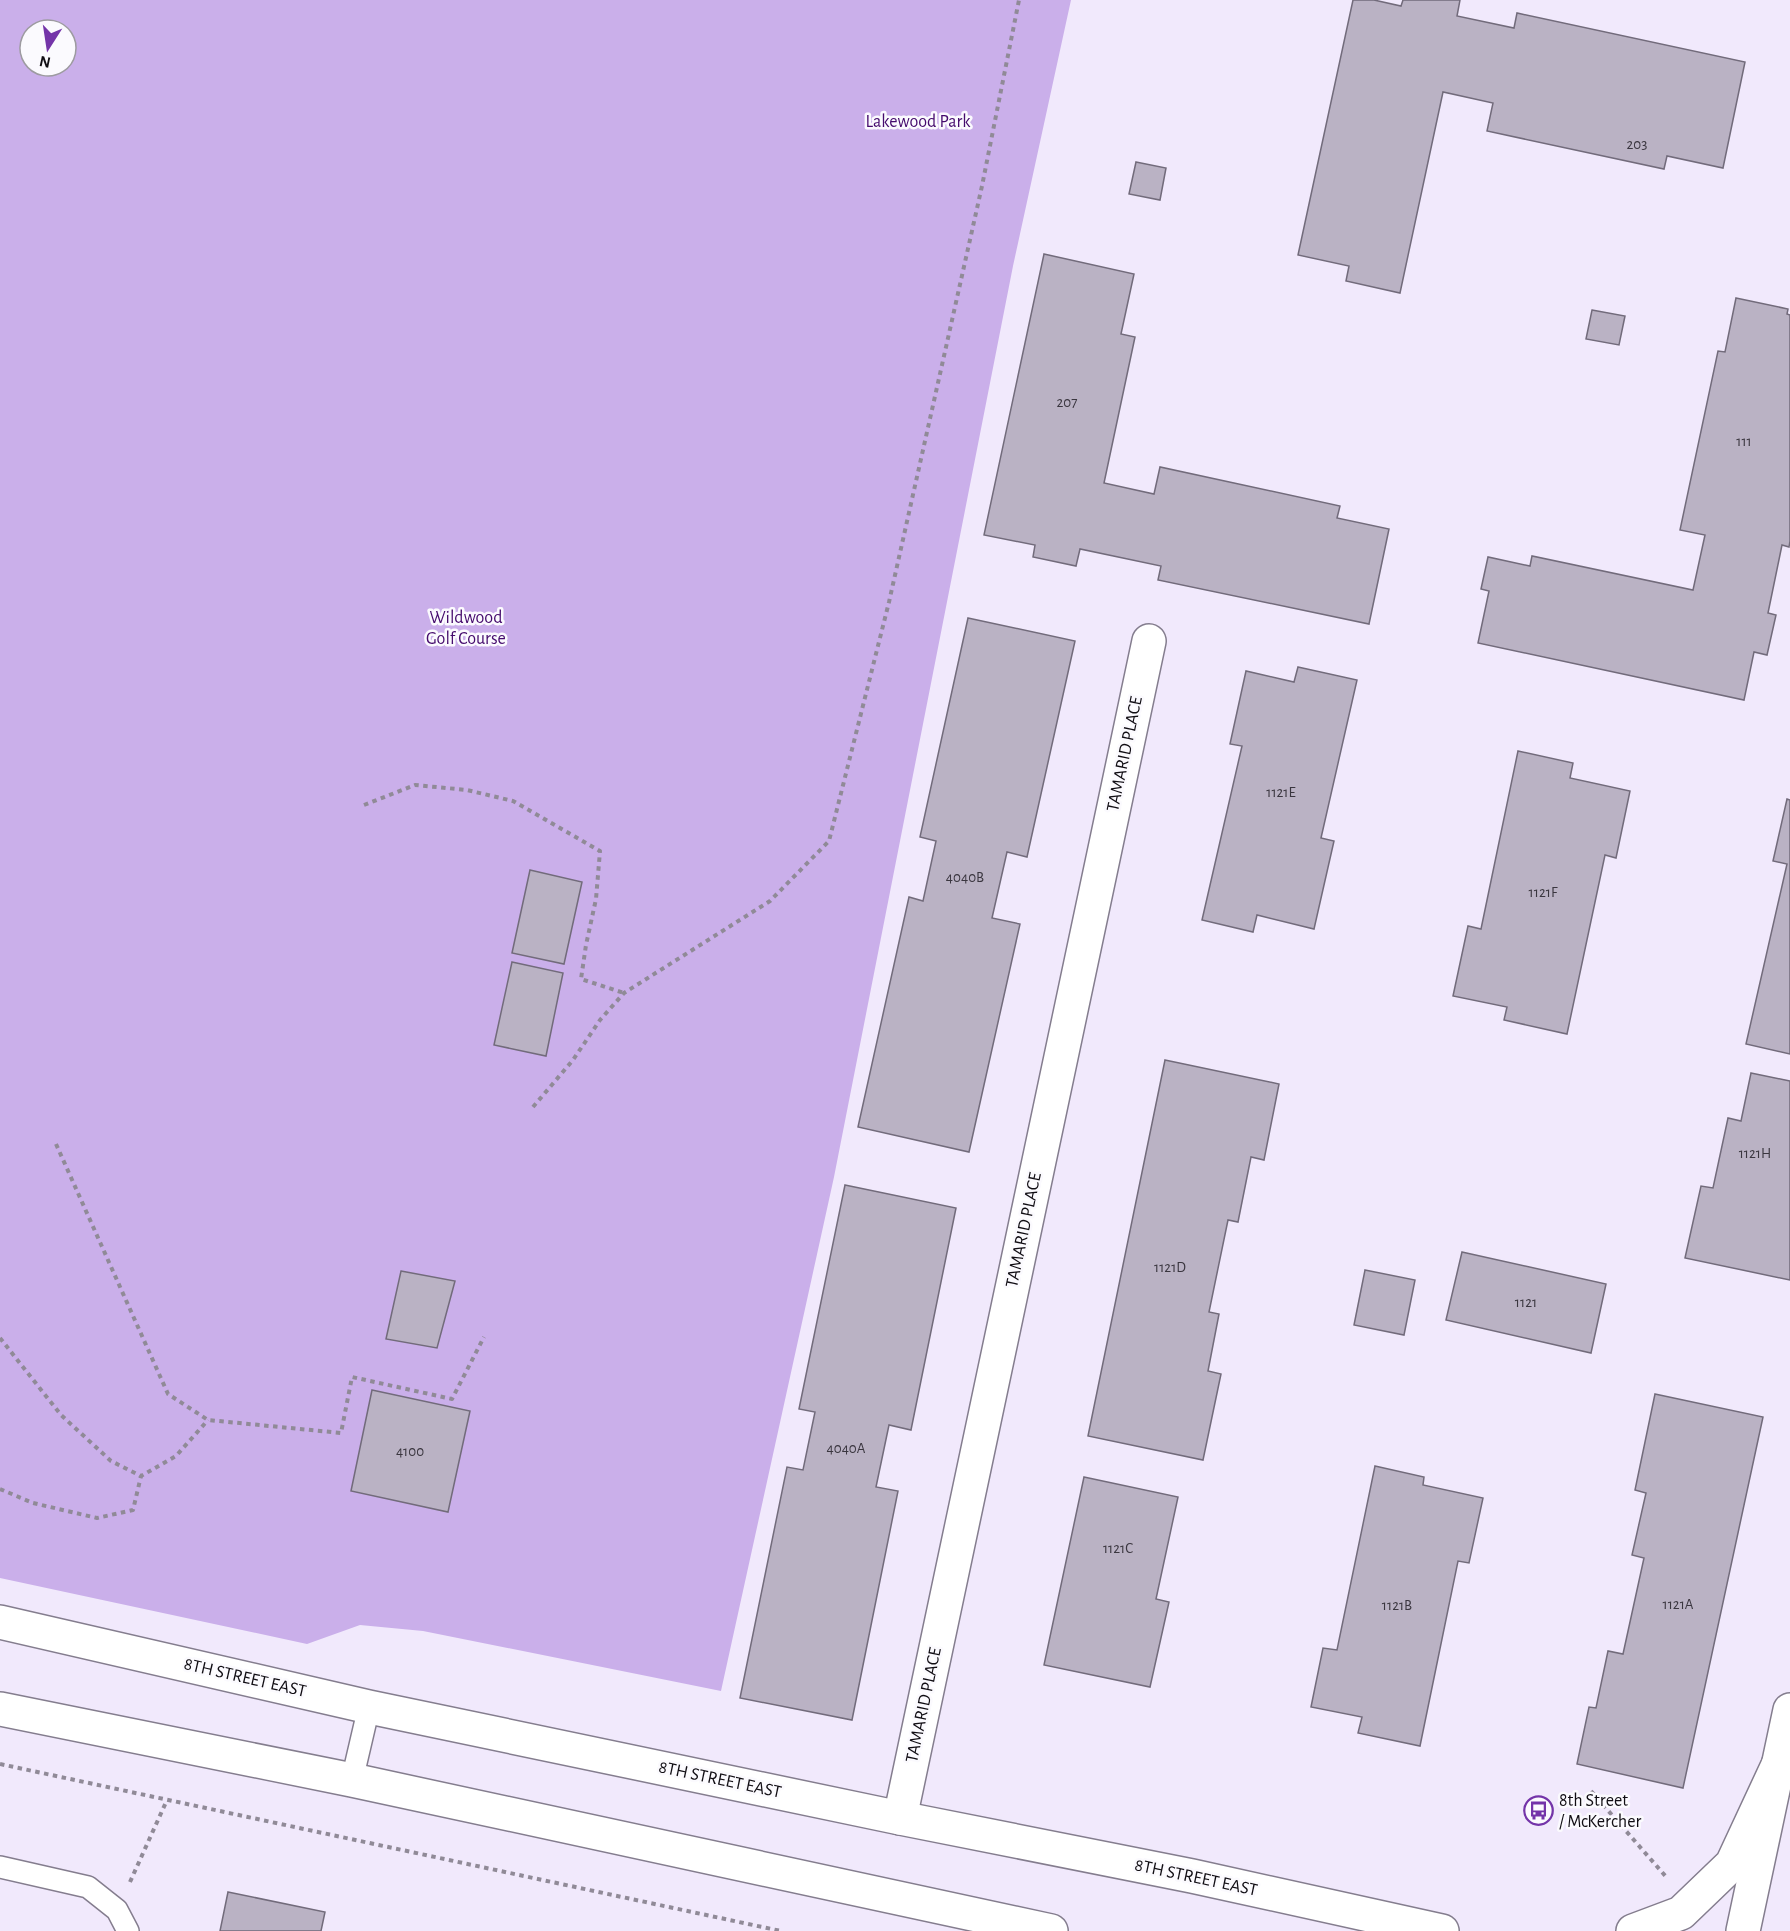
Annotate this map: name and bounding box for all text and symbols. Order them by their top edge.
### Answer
north arrow [18,18,78,78]
text: N [38,53,52,71]
park label: Lakewood Park [866,113,971,131]
house number: 203 [1627,137,1647,152]
house number: 207 [1056,395,1078,410]
house number: 111 [1736,434,1752,449]
park label: Wildwood Golf Course [426,609,506,648]
street label: TAMARID PLACE [1104,694,1146,813]
house number: 1121E [1266,785,1296,800]
house number: 4040B [946,870,984,885]
house number: 1121F [1529,885,1558,900]
house number: 1121H [1739,1146,1771,1161]
street label: TAMARID PLACE [1003,1170,1045,1289]
house number: 1121D [1154,1260,1186,1275]
house number: 1121 [1515,1295,1537,1310]
house number: 4040A [827,1441,866,1456]
house number: 4100 [396,1444,424,1459]
house number: 1121C [1103,1541,1133,1556]
house number: 1121A [1663,1597,1694,1612]
house number: 1121B [1382,1598,1412,1613]
street label: TAMARID PLACE [903,1645,945,1764]
street label: 8TH STREET EAST [182,1655,308,1701]
street label: 8TH STREET EAST [657,1758,783,1802]
place label: 8th Street / McKercher [1559,1792,1641,1831]
bus stop icon: 8th Street / McKercher [1522,1795,1554,1827]
street label: 8TH STREET EAST [1133,1856,1259,1900]

